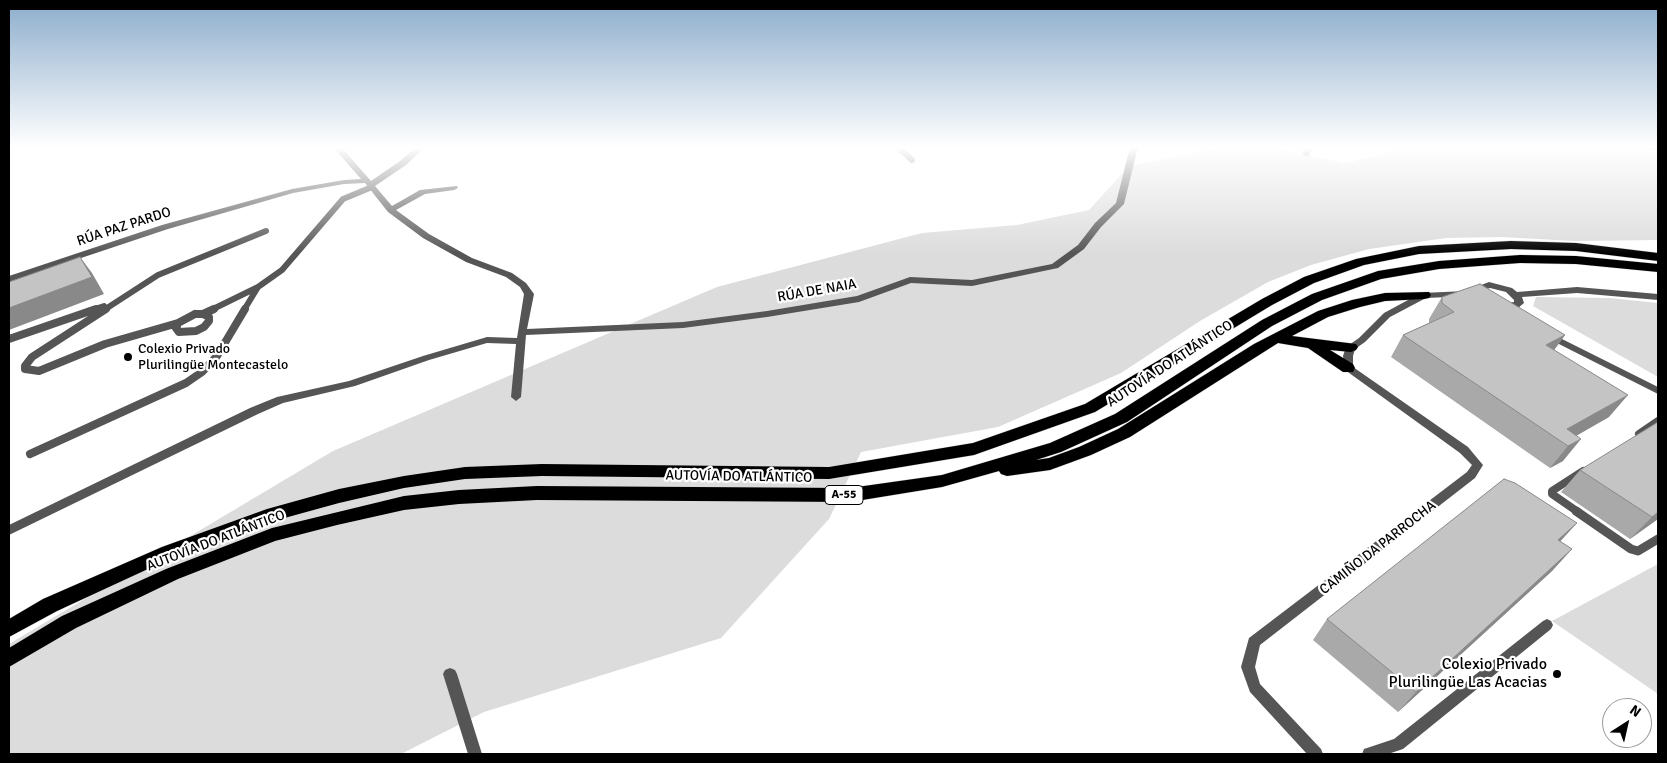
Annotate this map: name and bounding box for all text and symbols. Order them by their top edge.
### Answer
street label: RÚA PAZ PARDO [75,204,173,250]
street label: RÚA DE NAIA [776,276,858,306]
street label: AUTOVÍA DO ATLÁNTICO [1104,317,1236,411]
place label: Colexio Privado Plurilingüe Montecastelo [138,341,288,374]
marker: Colexio Privado Plurilingüe Montecastelo [122,351,134,363]
street label: AUTOVÍA DO ATLÁNTICO [665,467,813,487]
road number: A-55 [825,486,863,504]
street label: CAMIÑO DA PARROCHA [1317,497,1439,599]
street label: AUTOVÍA DO ATLÁNTICO [144,507,288,575]
place label: Colexio Privado Plurilingüe Las Acacias [1389,655,1547,693]
marker: Colexio Privado Plurilingüe Las Acacias [1551,668,1563,680]
north arrow [1602,698,1652,748]
text: N [1626,701,1644,721]

